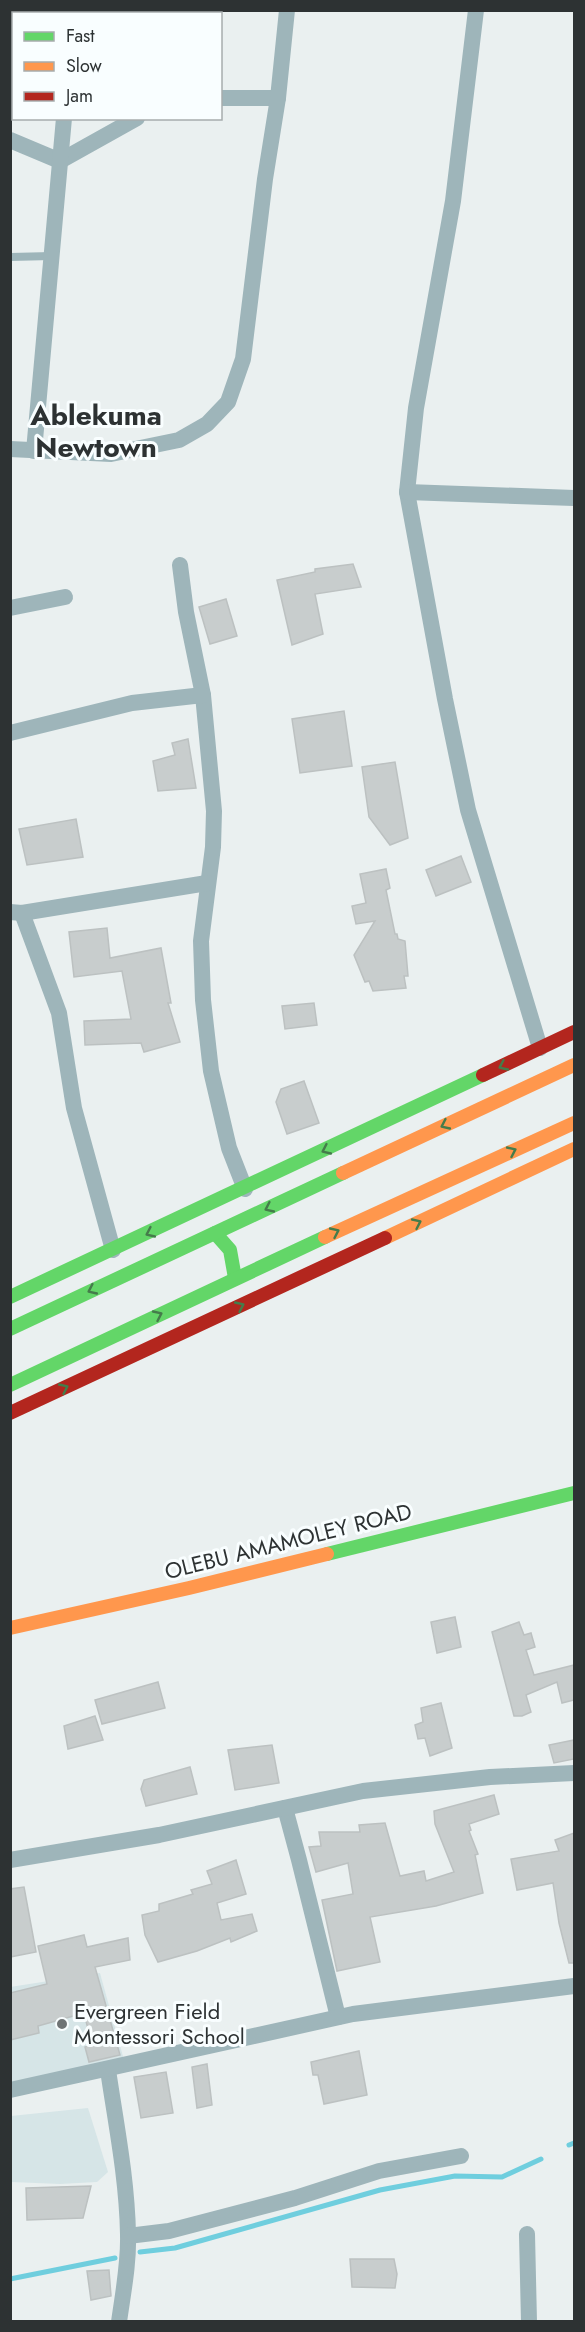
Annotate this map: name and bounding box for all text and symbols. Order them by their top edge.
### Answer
legend [12,12,222,120]
text: Fast [66,23,95,49]
text: Slow [66,53,103,79]
text: Jam [64,83,93,109]
district label: Ablekuma Newtown [29,395,162,468]
one-way arrow [498,1059,509,1071]
one-way arrow [441,1117,452,1129]
one-way arrow [322,1142,333,1154]
one-way arrow [506,1147,517,1159]
one-way arrow [264,1200,275,1212]
one-way arrow [410,1218,421,1230]
one-way arrow [145,1225,156,1237]
one-way arrow [328,1228,339,1240]
one-way arrow [88,1283,99,1295]
one-way arrow [234,1301,245,1313]
one-way arrow [152,1311,163,1323]
one-way arrow [57,1384,68,1396]
street label: OLEBU AMAMOLEY ROAD [161,1495,415,1587]
place label: Evergreen Field Montessori School [74,1995,245,2052]
marker: Evergreen Field Montessori School [55,2017,69,2031]

